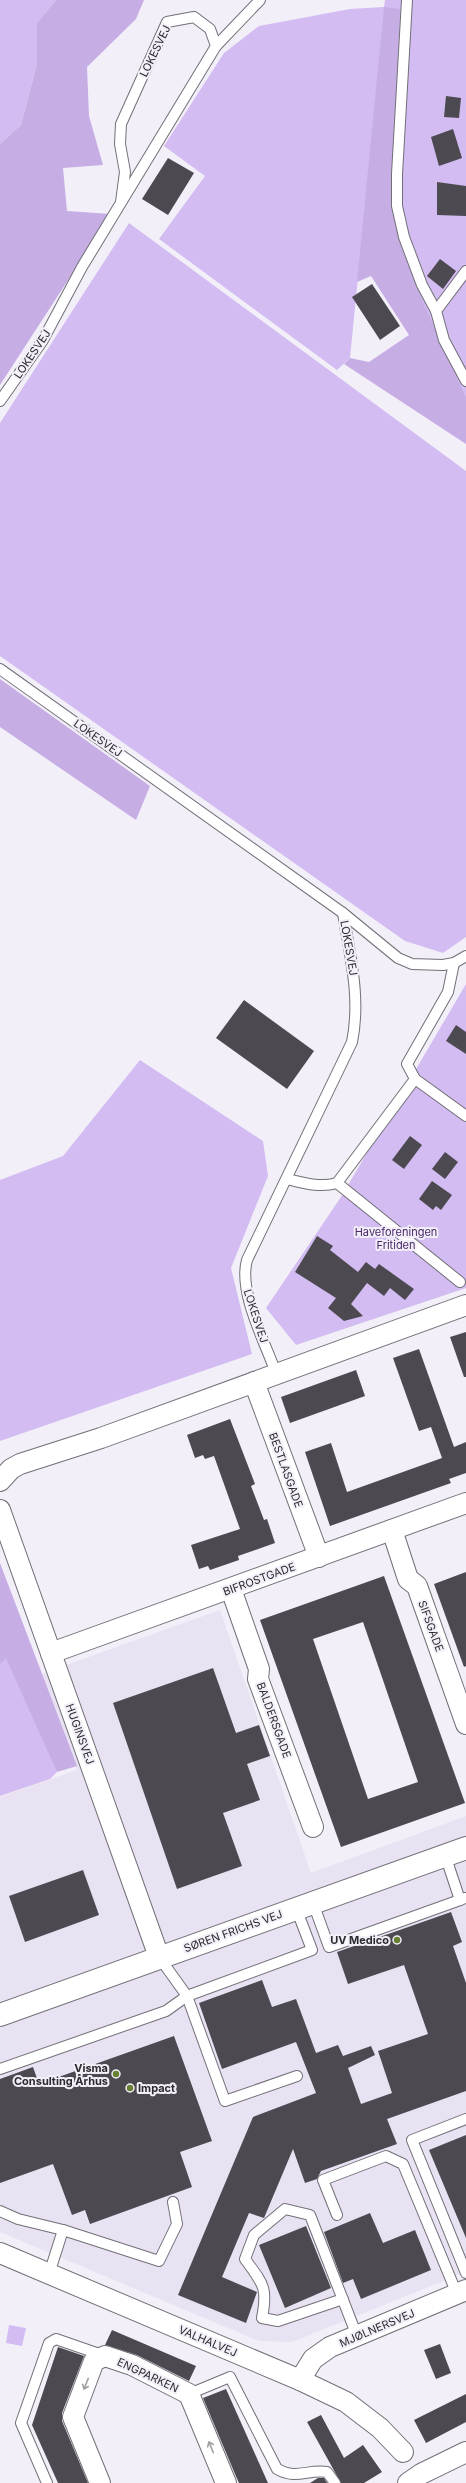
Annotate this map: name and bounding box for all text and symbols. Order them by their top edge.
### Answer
street label: LOKESVEJ [136,23,174,79]
street label: LOKESVEJ [11,327,53,381]
street label: LOKESVEJ [71,716,125,760]
street label: LOKESVEJ [337,919,361,977]
park label: Haveforeningen Fritiden [355,1225,437,1252]
street label: LOKESVEJ [241,1287,271,1345]
street label: BESTLASGADE [266,1431,306,1509]
street label: BIFROSTGADE [221,1559,297,1599]
street label: SIFSGADE [415,1598,447,1654]
street label: BALDERSGADE [254,1680,294,1760]
street label: HUGINSVEJ [63,1702,97,1766]
street label: SØREN FRICHS VEJ [182,1907,284,1955]
place label: UV Medico [330,1933,389,1947]
marker: UV Medico [392,1935,402,1945]
place label: Visma Consulting Århus [14,2061,108,2088]
marker: Visma Consulting Århus [111,2069,121,2079]
place label: Impact [138,2081,175,2095]
marker: Impact [125,2083,135,2093]
street label: MJØLNERSVEJ [337,2306,417,2350]
street label: VALHALVEJ [177,2322,239,2360]
street label: ENGPARKEN [115,2355,181,2395]
one-way arrow [81,2377,89,2389]
one-way arrow [207,2441,214,2453]

